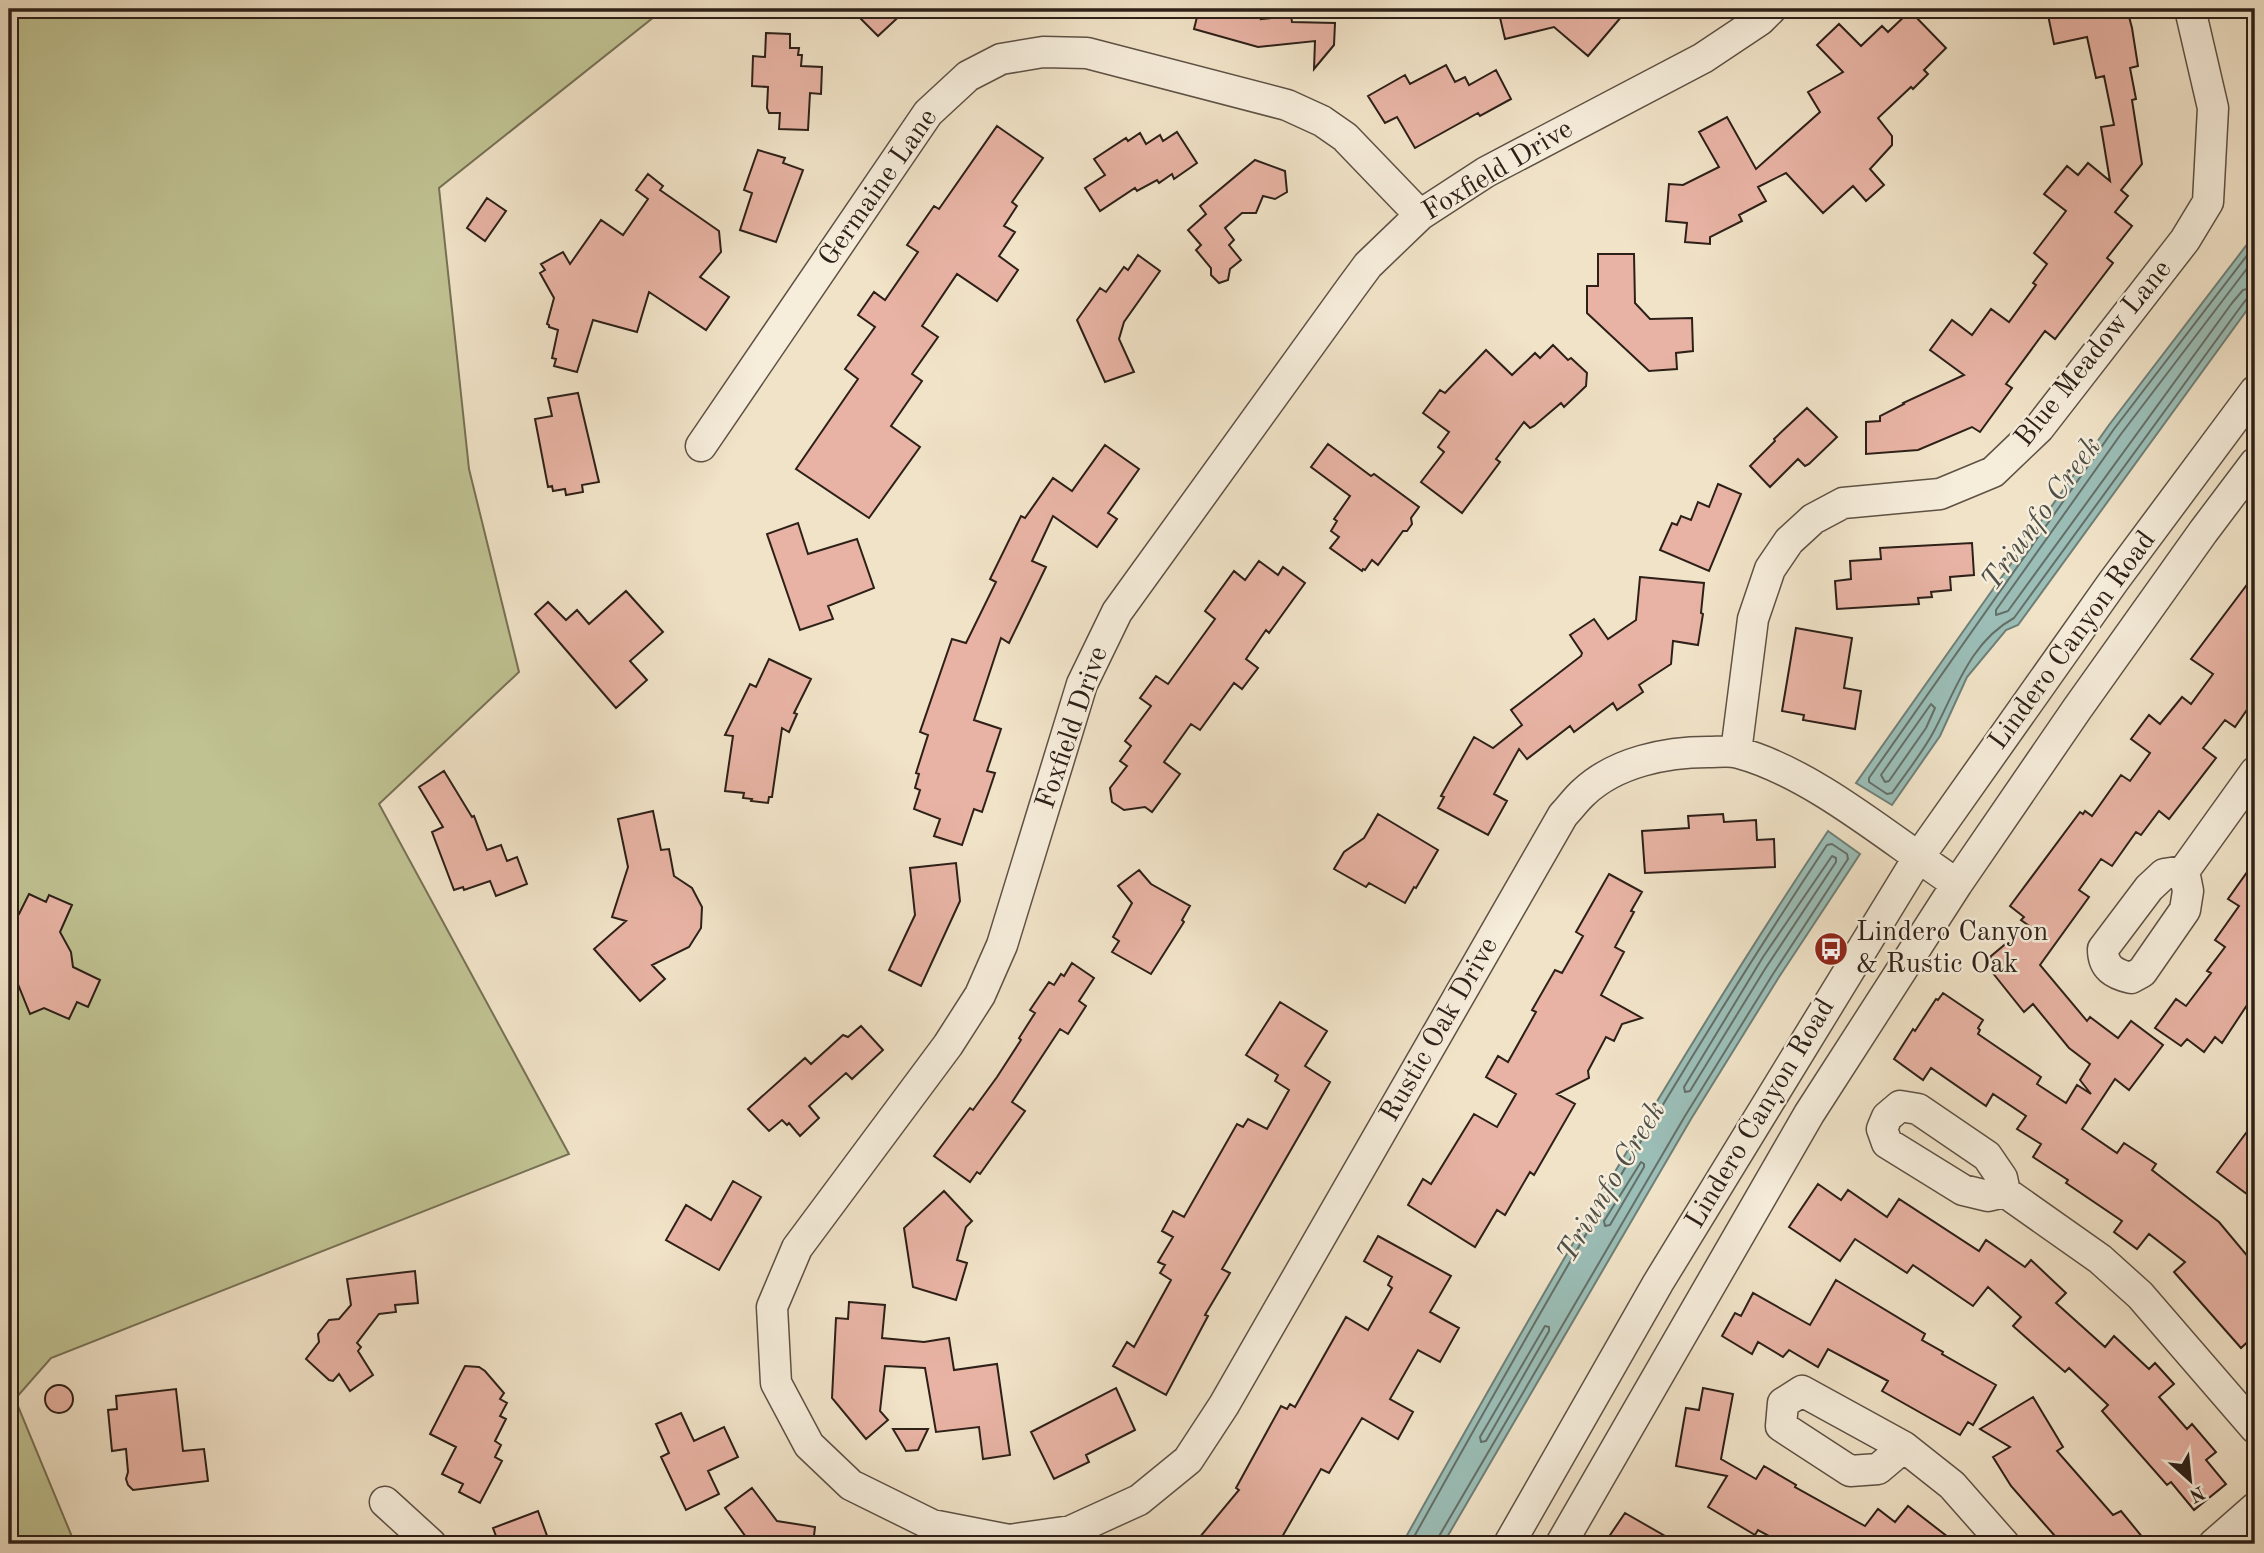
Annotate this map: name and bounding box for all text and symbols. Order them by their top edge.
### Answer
street label: Germaine Lane [815,104,943,272]
street label: Foxfield Drive [1418,115,1578,227]
street label: Blue Meadow Lane [2010,255,2178,453]
water label: Triunfo Creek [1976,432,2108,596]
street label: Lindero Canyon Road [1984,527,2162,755]
street label: Foxfield Drive [1032,643,1114,813]
place label: Lindero Canyon & Rustic Oak [1856,919,2048,979]
bus stop icon: Lindero Canyon & Rustic Oak [1812,930,1850,968]
street label: Rustic Oak Drive [1376,933,1504,1127]
street label: Lindero Canyon Road [1681,994,1841,1234]
water label: Triunfo Creek [1552,1096,1672,1268]
north arrow [2156,1444,2226,1514]
text: N [2185,1481,2207,1505]

